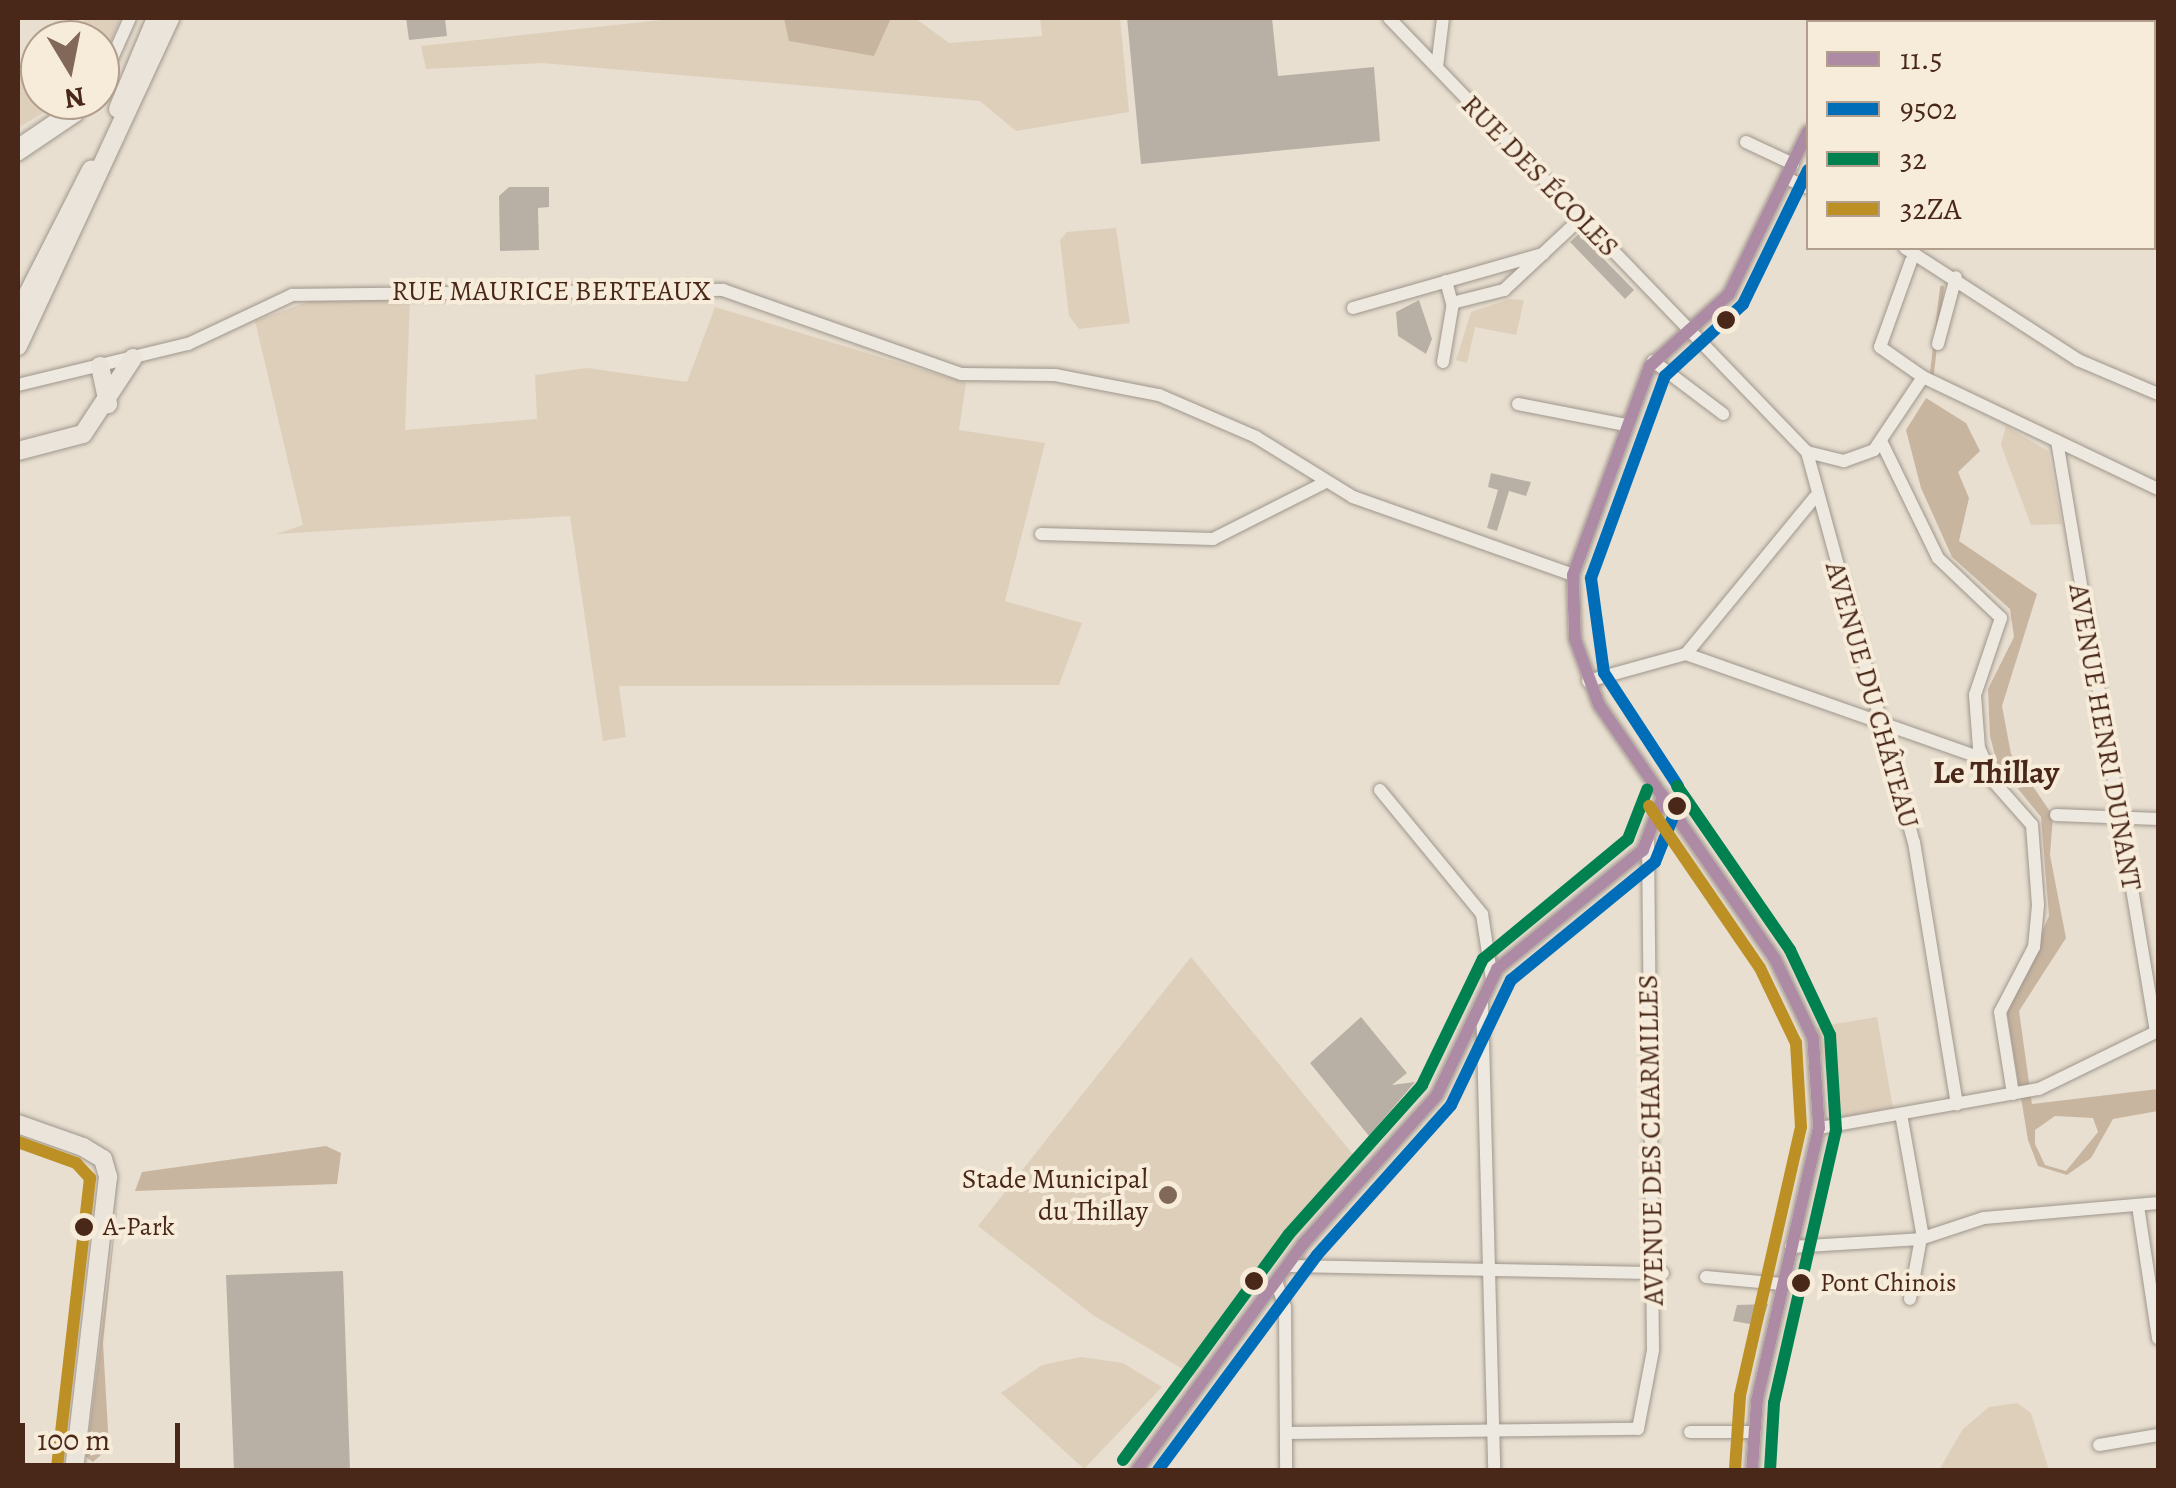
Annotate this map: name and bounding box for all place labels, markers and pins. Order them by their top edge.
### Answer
unlabelled marker [1716,310,1736,330]
unlabelled marker [1667,796,1687,816]
place label: Stade Municipal du Thillay [962,1162,1148,1228]
marker: Stade Municipal du Thillay [1157,1184,1179,1206]
place label: A-Park [103,1211,175,1243]
marker: A-Park [74,1217,94,1237]
place label: Pont Chinois [1820,1267,1957,1299]
unlabelled marker [1244,1271,1264,1291]
marker: Pont Chinois [1791,1273,1811,1293]

